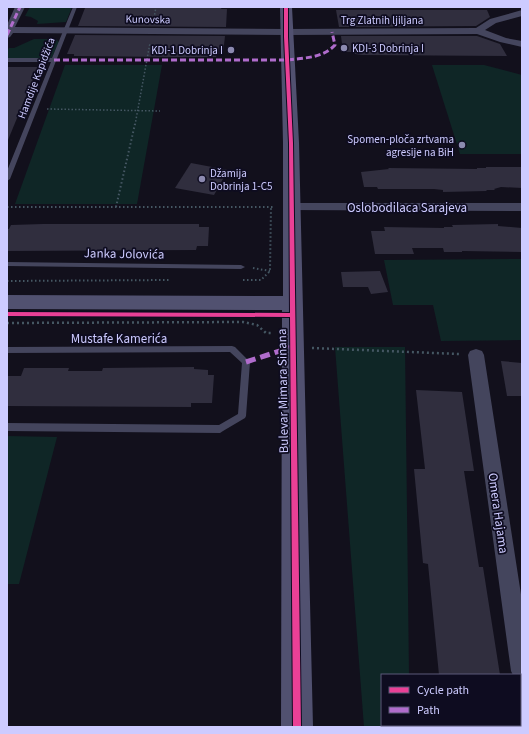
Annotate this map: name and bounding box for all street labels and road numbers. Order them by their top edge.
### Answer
street label: Kunovska [125,12,171,27]
street label: Trg Zlatnih ljiljana [341,13,423,28]
street label: Hamdije Kapidžića [14,35,59,121]
street label: Oslobodilaca Sarajeva [347,199,467,217]
street label: Janka Jolovića [84,244,164,264]
street label: Bulevar Mimara Sinana [273,328,293,454]
street label: Mustafe Kamerića [71,330,167,348]
street label: Omera Hajama [483,472,513,555]

